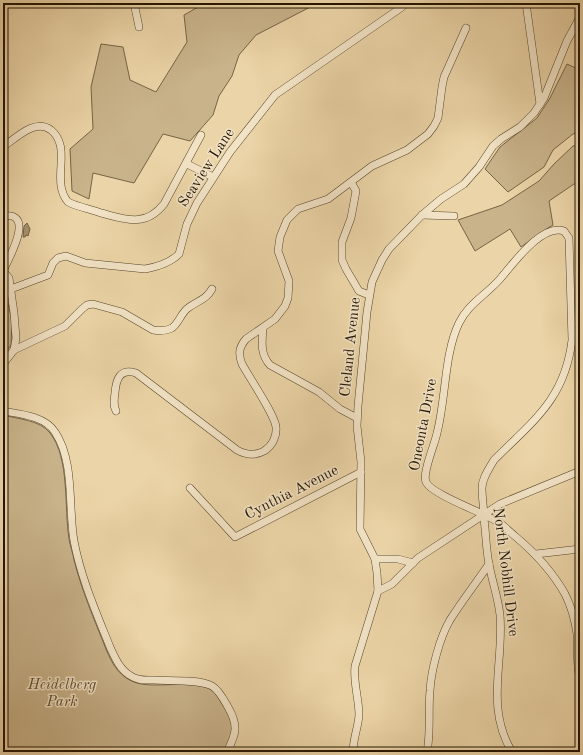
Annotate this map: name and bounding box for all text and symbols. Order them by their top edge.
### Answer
street label: Seaview Lane [176,126,238,210]
street label: Cleland Avenue [338,296,364,398]
street label: Oneonta Drive [408,377,440,473]
street label: Cynthia Avenue [243,463,341,523]
street label: North Nobhill Drive [490,507,520,638]
park label: Heidelberg Park [27,678,96,710]

